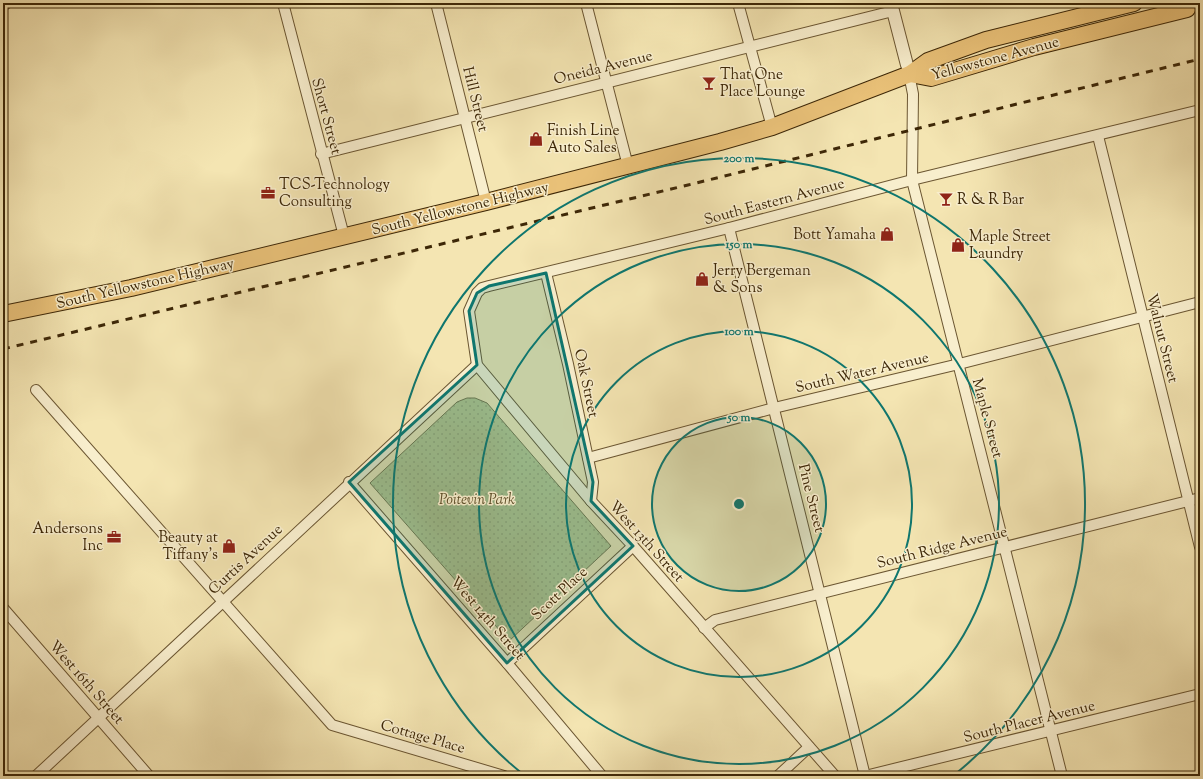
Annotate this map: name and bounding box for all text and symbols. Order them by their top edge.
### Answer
street label: Yellowstone Avenue [929,32,1062,87]
street label: Oneida Avenue [552,46,655,91]
street label: Hill Street [456,65,493,134]
place label: That One Place Lounge [720,65,805,103]
bar icon: That One Place Lounge [701,75,717,91]
street label: Short Street [305,76,346,157]
place label: Finish Line Auto Sales [547,121,619,159]
shop icon: Finish Line Auto Sales [528,131,544,147]
text: 200 m [724,150,754,168]
street label: South Eastern Avenue [702,174,847,231]
place label: TCS-Technology Consulting [279,175,391,213]
street label: South Yellowstone Highway [370,177,552,242]
office icon: TCS-Technology Consulting [260,185,276,201]
place label: R & R Bar [957,190,1024,211]
bar icon: R & R Bar [938,191,954,207]
place label: Bott Yamaha [793,225,876,246]
shop icon: Bott Yamaha [879,226,895,242]
place label: Maple Street Laundry [969,227,1051,265]
text: 150 m [724,236,753,254]
shop icon: Maple Street Laundry [950,237,966,253]
street label: South Yellowstone Highway [54,254,237,315]
place label: Jerry Bergeman & Sons [712,261,811,299]
shop icon: Jerry Bergeman & Sons [694,271,710,287]
street label: Walnut Street [1140,292,1183,385]
text: 100 m [723,323,754,341]
street label: Oak Street [568,347,603,420]
street label: South Water Avenue [793,348,931,399]
street label: Maple Street [966,376,1007,461]
text: 50 m [727,409,751,427]
street label: Pine Street [792,462,829,535]
park label: Poitevin Park [439,490,515,511]
street label: West 13th Street [604,497,688,587]
centre of rings [732,497,746,511]
place label: Andersons Inc [32,519,103,557]
street label: Curtis Avenue [204,520,288,600]
street label: South Ridge Avenue [875,522,1010,575]
place label: Beauty at Tiffany's [159,528,218,566]
office icon: Andersons Inc [106,529,122,545]
shop icon: Beauty at Tiffany's [221,538,237,554]
street label: Scott Place [527,562,593,626]
street label: West 14th Street [445,573,529,665]
street label: West 16th Street [44,637,128,729]
street label: South Placer Avenue [961,696,1097,749]
street label: Cottage Place [378,715,467,760]

